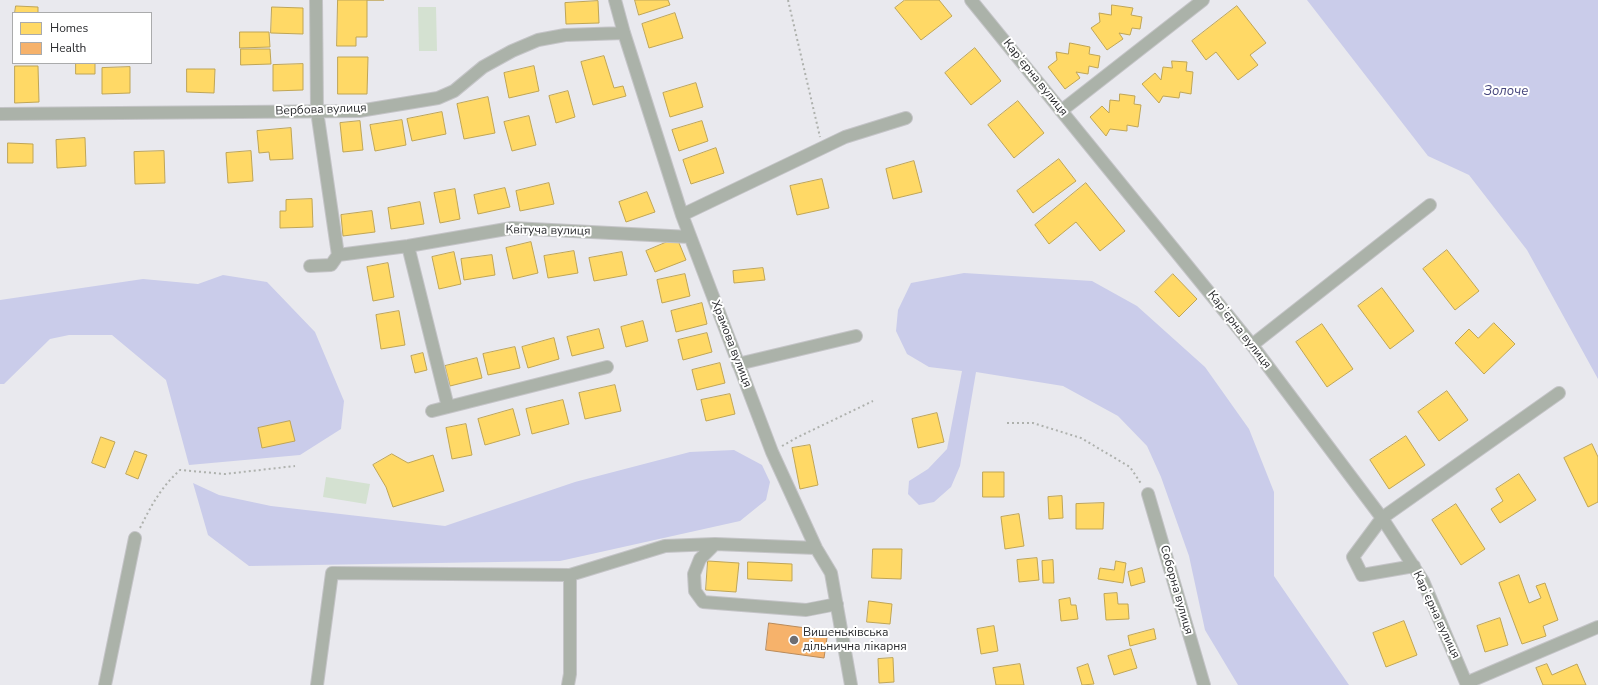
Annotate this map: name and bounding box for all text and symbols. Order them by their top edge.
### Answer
legend [12,12,152,64]
text: Homes [50,20,88,36]
street label: Карʼєрна вулиця [1000,37,1070,119]
text: Health [50,40,86,56]
water label: Золоче [1484,84,1528,100]
street label: Вербова вулиця [275,101,367,119]
street label: Квітуча вулиця [505,223,591,239]
street label: Карʼєрна вулиця [1204,288,1274,372]
street label: Храмова вулиця [708,298,754,390]
street label: Соборна вулиця [1156,544,1196,636]
street label: Карʼєрна вулиця [1409,569,1463,661]
place label: Вишеньківська дільнична лікарня [803,626,907,654]
marker: Вишеньківська дільнична лікарня [788,634,800,646]

